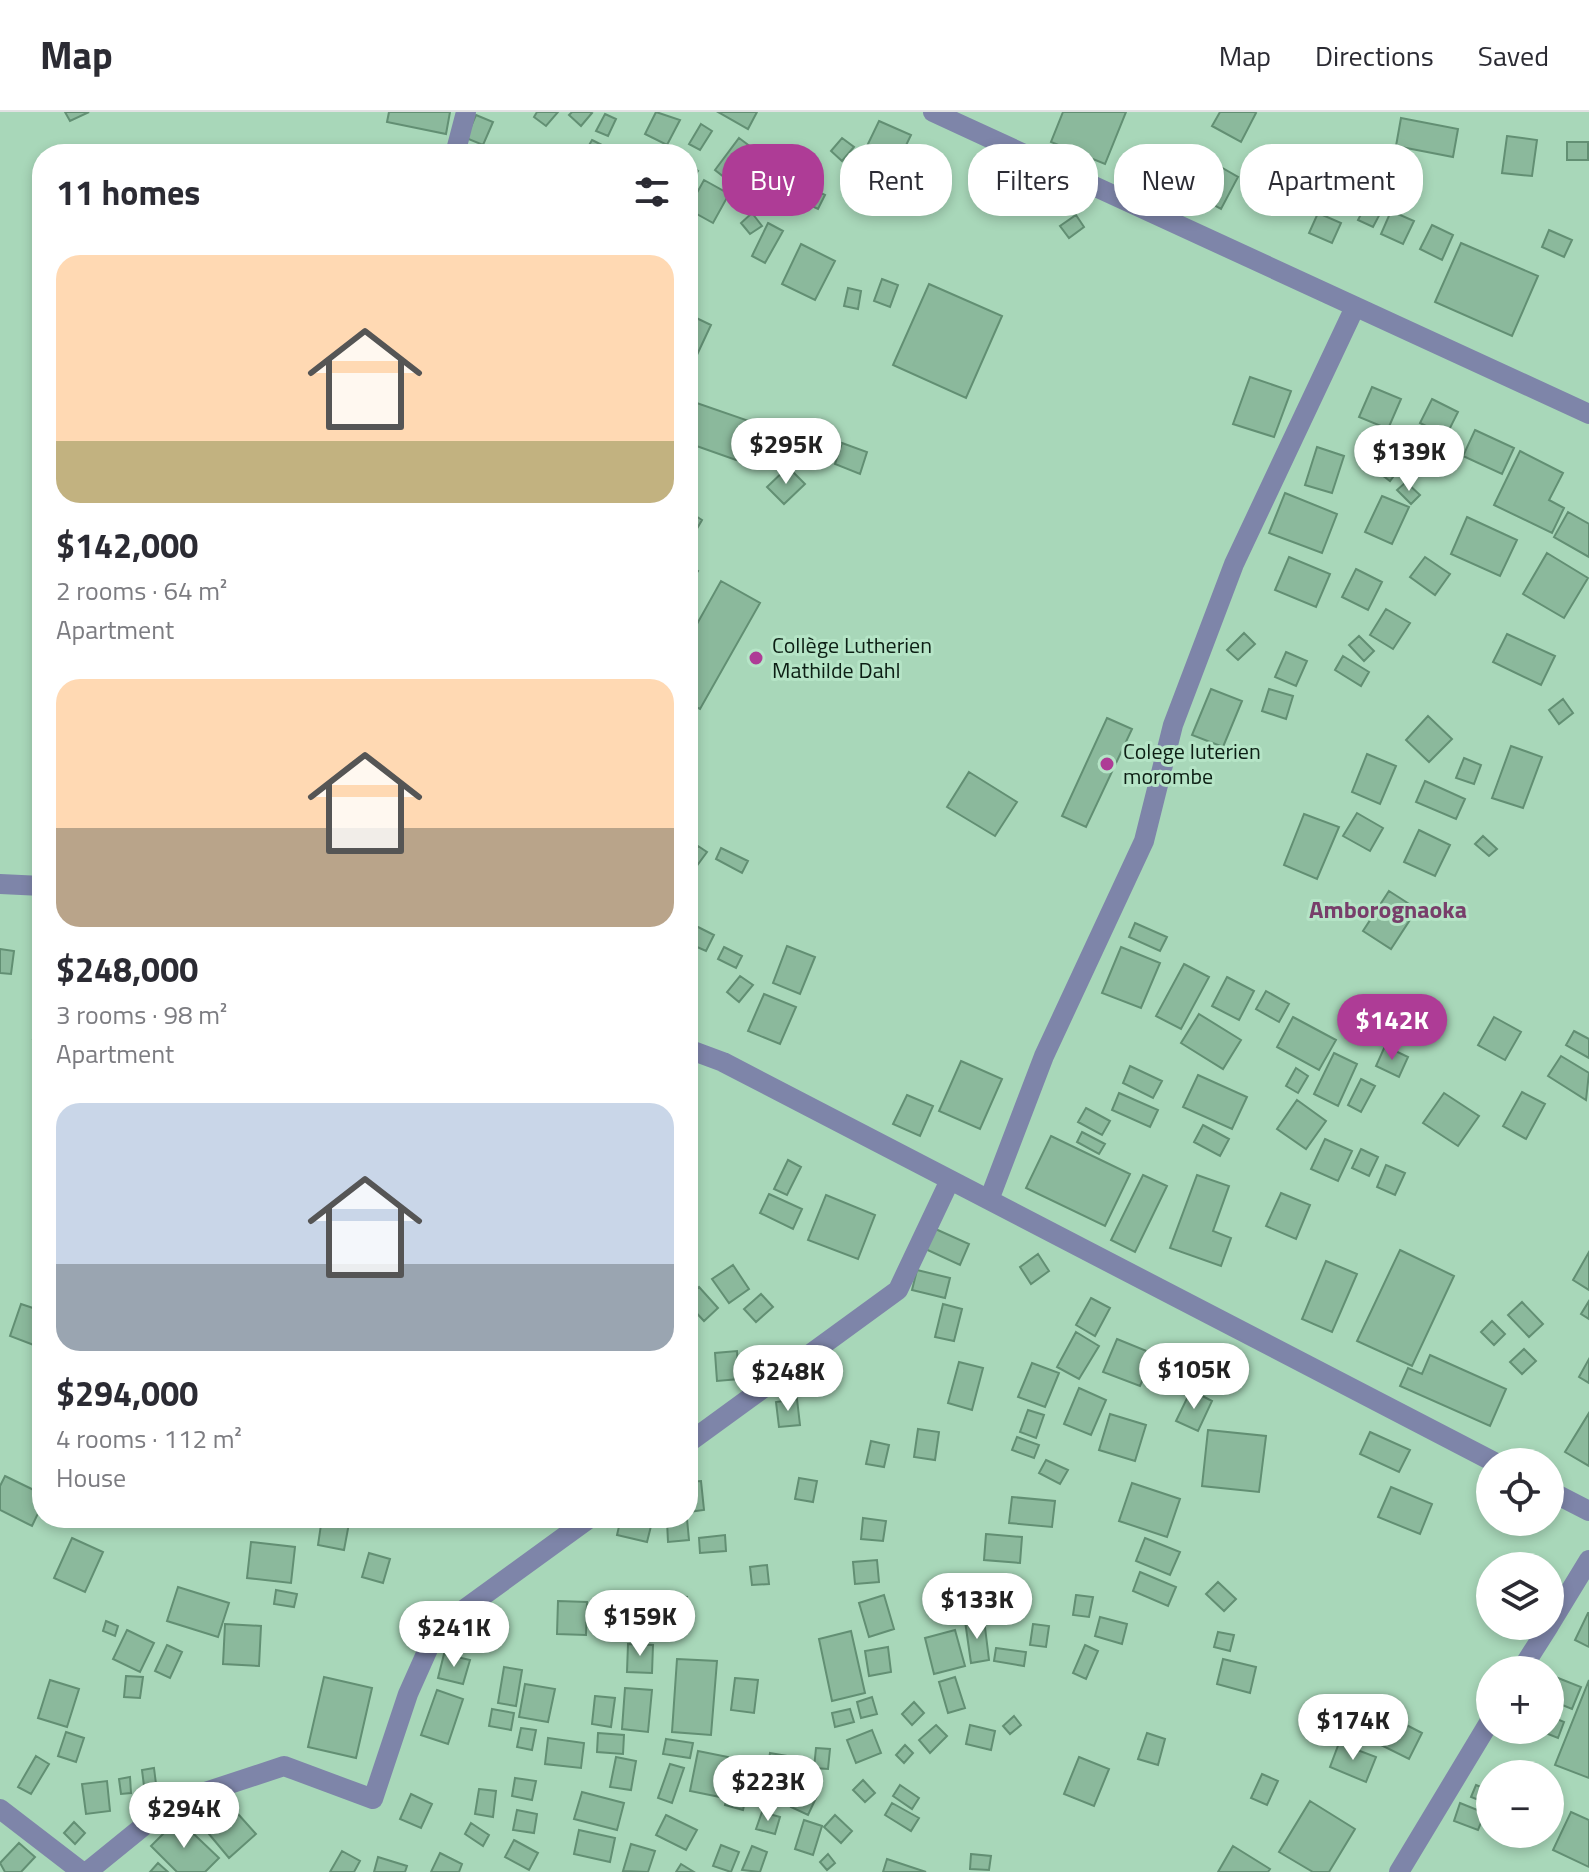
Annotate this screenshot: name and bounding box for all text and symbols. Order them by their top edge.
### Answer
text: Map [40,26,113,84]
text: Map [1219,34,1271,77]
text: Directions [1315,34,1434,77]
text: Saved [1478,34,1549,77]
chip: Buy [722,144,824,216]
chip: Rent [840,144,952,216]
chip: Filters [968,144,1098,216]
chip: New [1114,144,1224,216]
chip: Apartment [1240,144,1423,216]
text: 11 homes [56,166,200,218]
icon: filters [630,170,674,214]
icon: home [293,307,437,451]
pin: $295K [730,418,842,486]
text: $295K [749,424,823,463]
pin: $139K [1353,425,1465,493]
text: $139K [1372,431,1446,470]
text: $142,000 [56,519,198,571]
text: 2 rooms · 64 m² [56,571,227,610]
text: Apartment [56,610,174,649]
place label: Collège Lutherien Mathilde Dahl [772,628,932,687]
marker: Collège Lutherien Mathilde Dahl [747,649,765,667]
icon: home [293,731,437,875]
place label: Colege luterien morombe [1123,734,1261,793]
marker: Colege luterien morombe [1098,755,1116,773]
district label: Amborognaoka [1309,891,1467,927]
text: $248,000 [56,943,198,995]
pin: $142K [1336,994,1448,1062]
text: 3 rooms · 98 m² [56,995,227,1034]
text: $142K [1355,1000,1429,1039]
text: Apartment [56,1034,174,1073]
icon: home [293,1155,437,1299]
pin: $105K [1138,1343,1250,1411]
pin: $248K [732,1345,844,1413]
text: $105K [1157,1349,1231,1388]
text: $248K [751,1351,825,1390]
text: $294,000 [56,1367,198,1419]
text: 4 rooms · 112 m² [56,1419,242,1458]
map controls [1476,1448,1564,1848]
button: locate [1476,1448,1564,1536]
text: House [56,1458,126,1497]
button: layers [1476,1552,1564,1640]
pin: $133K [921,1573,1033,1641]
text: $133K [940,1579,1014,1618]
pin: $159K [584,1590,696,1658]
text: $159K [603,1596,677,1635]
pin: $241K [398,1601,510,1669]
text: $241K [417,1607,491,1646]
button: + [1476,1656,1564,1744]
pin: $174K [1297,1694,1409,1762]
text: $174K [1316,1700,1390,1739]
pin: $223K [712,1755,824,1823]
button: − [1476,1760,1564,1848]
text: $223K [731,1761,805,1800]
pin: $294K [128,1782,240,1850]
text: $294K [147,1788,221,1827]

